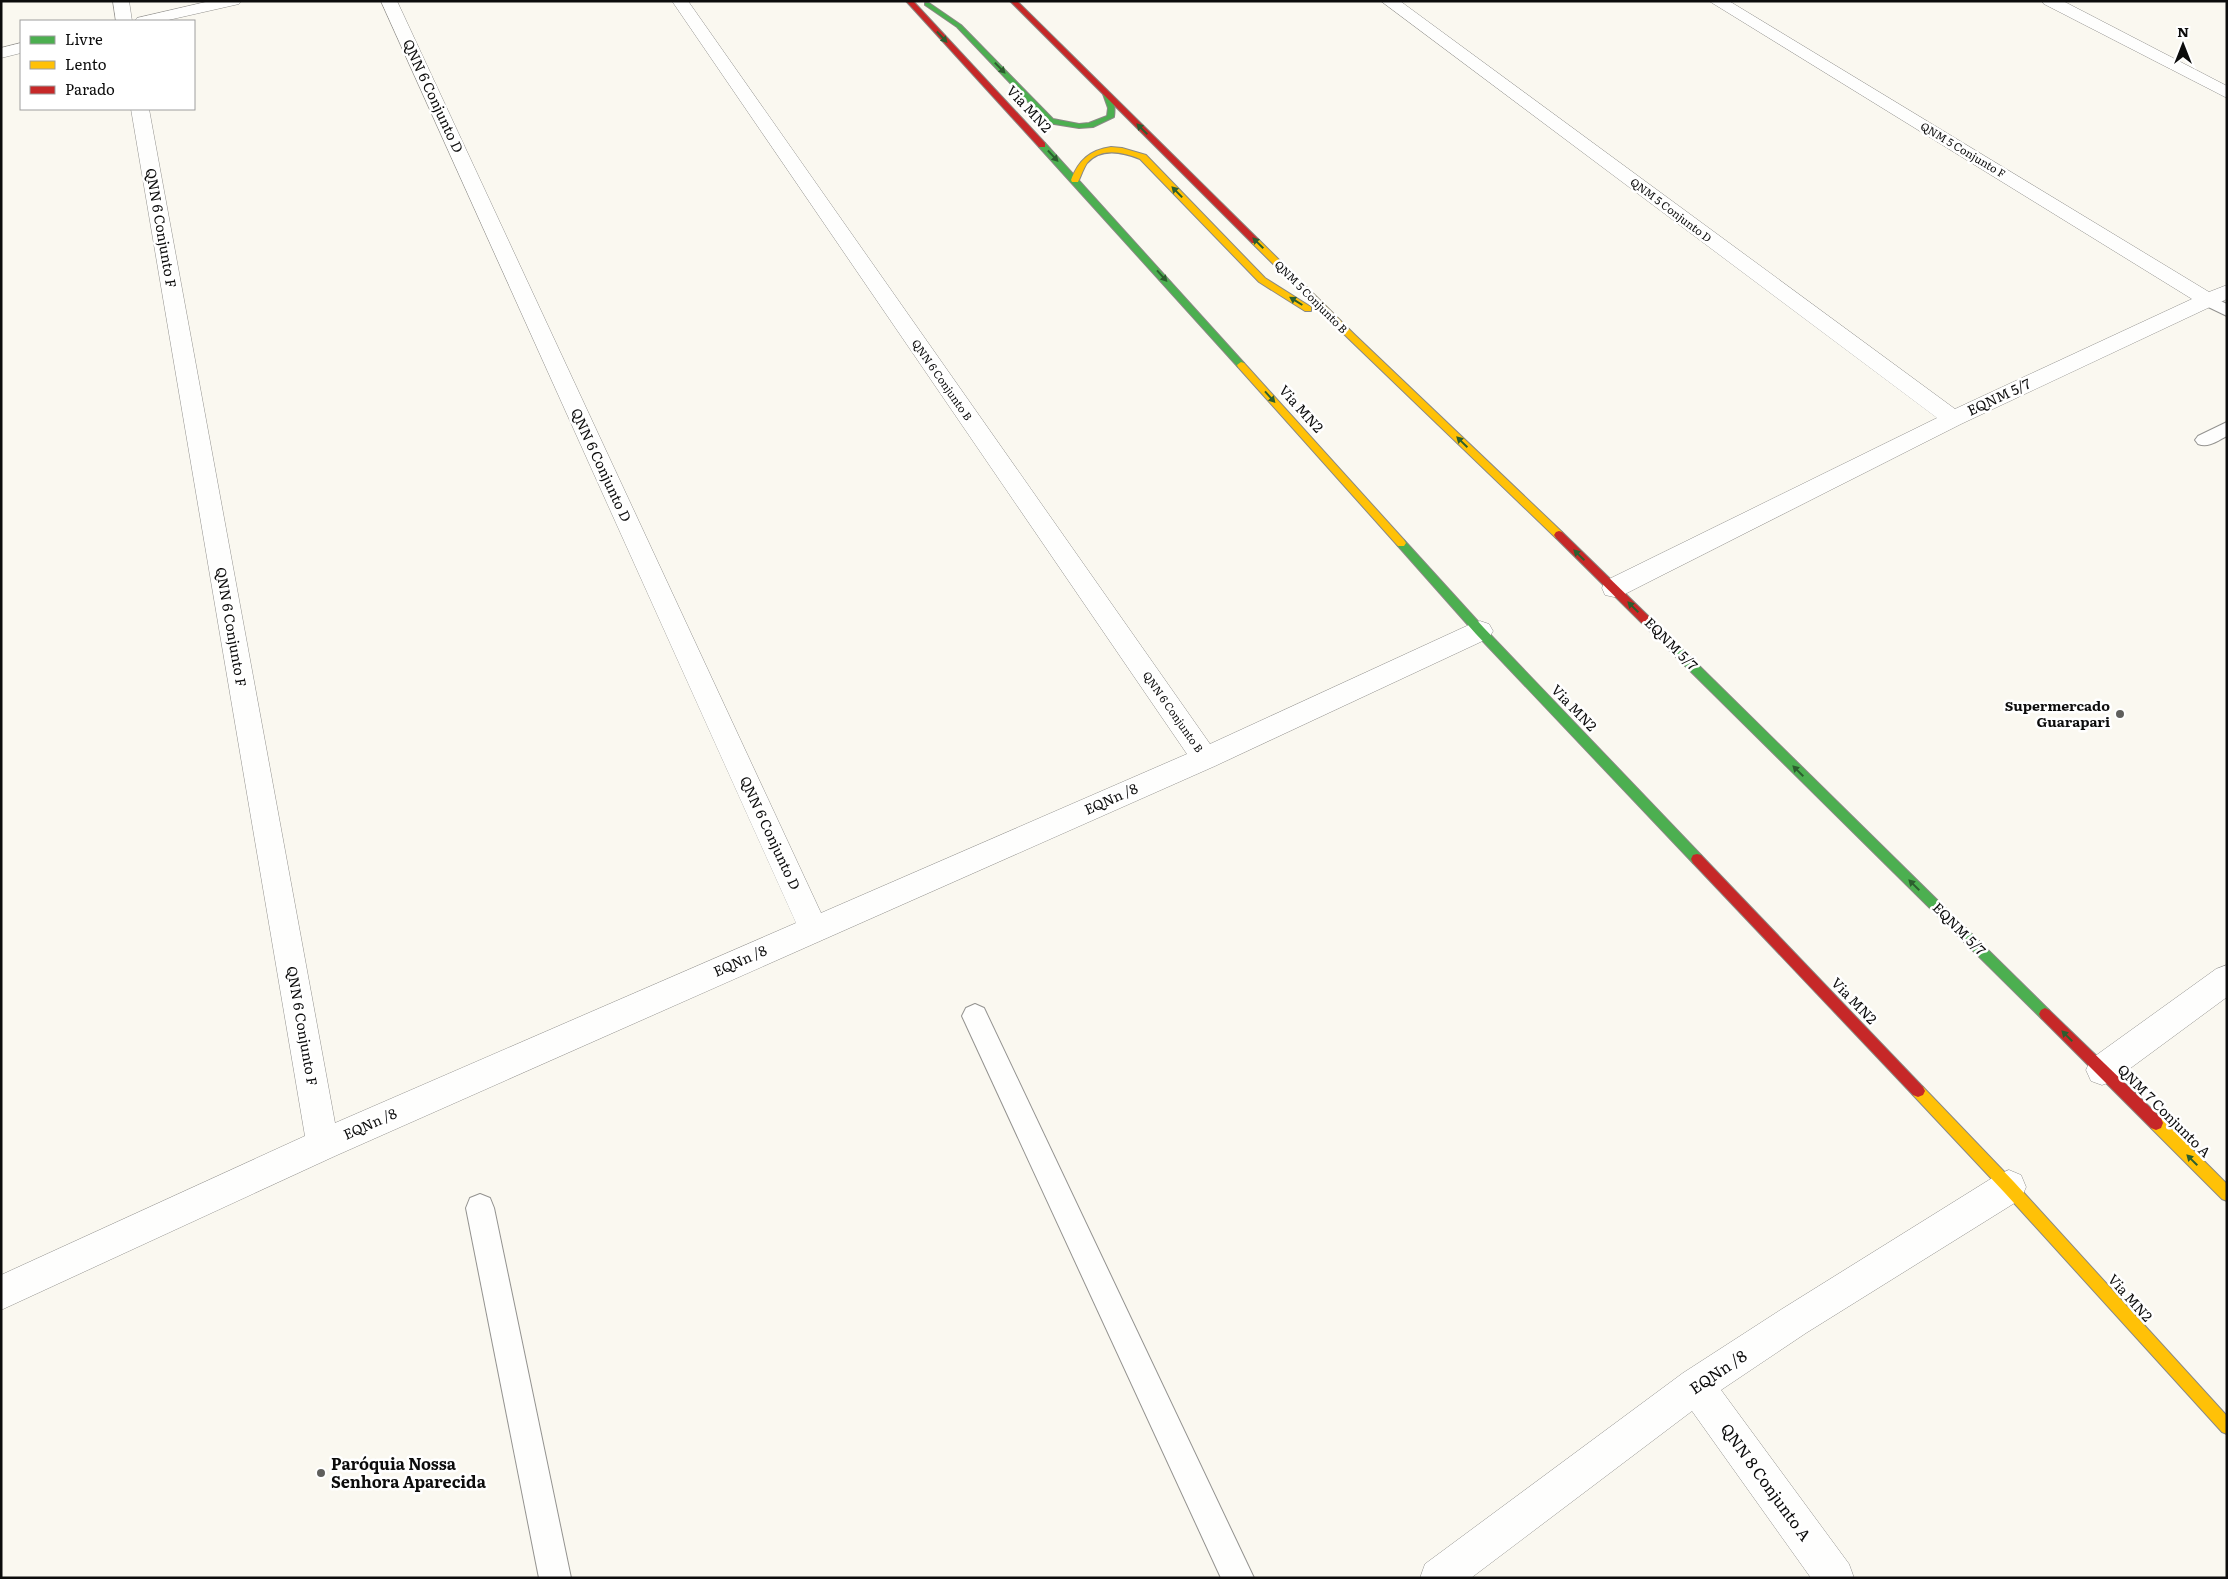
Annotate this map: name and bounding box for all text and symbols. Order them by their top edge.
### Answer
legend [20,20,195,110]
north arrow [2158,20,2208,70]
text: N [2177,21,2189,41]
text: Livre [65,27,103,50]
one-way arrow [936,31,948,43]
street label: QNN 6 Conjunto D [399,35,469,156]
text: Lento [65,52,107,75]
one-way arrow [994,62,1006,74]
text: Parado [65,77,115,100]
street label: Via MN2 [1003,80,1057,136]
street label: QNM 5 Conjunto F [1918,117,2009,181]
one-way arrow [1136,123,1148,135]
one-way arrow [1047,150,1059,162]
street label: QNN 6 Conjunto F [142,166,182,290]
street label: QNM 5 Conjunto D [1628,173,1716,245]
one-way arrow [1171,186,1183,198]
one-way arrow [1252,237,1264,249]
street label: QNM 5 Conjunto B [1272,256,1352,336]
one-way arrow [1156,270,1168,282]
one-way arrow [1289,297,1302,306]
street label: QNN 6 Conjunto B [909,336,977,423]
street label: EQNM 5/7 [1963,373,2034,420]
street label: Via MN2 [1275,380,1329,437]
one-way arrow [1265,391,1276,404]
street label: QNN 6 Conjunto D [567,404,637,525]
one-way arrow [1456,436,1468,448]
one-way arrow [1573,549,1585,561]
street label: QNN 6 Conjunto F [212,565,252,689]
one-way arrow [1627,602,1639,614]
street label: EQNM 5/7 [1641,612,1703,674]
street label: QNN 6 Conjunto B [1140,668,1208,755]
street label: Via MN2 [1547,680,1602,735]
place label: Supermercado Guarapari [2005,695,2110,731]
marker: Supermercado Guarapari [2114,708,2126,720]
one-way arrow [1793,765,1805,777]
street label: QNN 6 Conjunto D [736,772,806,893]
street label: EQNn /8 [1081,777,1141,819]
one-way arrow [1908,879,1920,891]
street label: EQNM 5/7 [1929,897,1991,959]
street label: EQNn /8 [710,939,770,981]
street label: QNN 6 Conjunto F [283,964,323,1088]
street label: Via MN2 [1827,973,1882,1028]
one-way arrow [2061,1030,2073,1042]
street label: QNM 7 Conjunto A [2114,1059,2216,1162]
street label: EQNn /8 [340,1102,400,1144]
one-way arrow [2186,1154,2198,1166]
street label: Via MN2 [2104,1269,2158,1326]
street label: EQNn /8 [1684,1343,1751,1399]
street label: QNN 8 Conjunto A [1716,1417,1818,1546]
place label: Paróquia Nossa Senhora Aparecida [331,1451,487,1493]
marker: Paróquia Nossa Senhora Aparecida [315,1467,327,1479]

